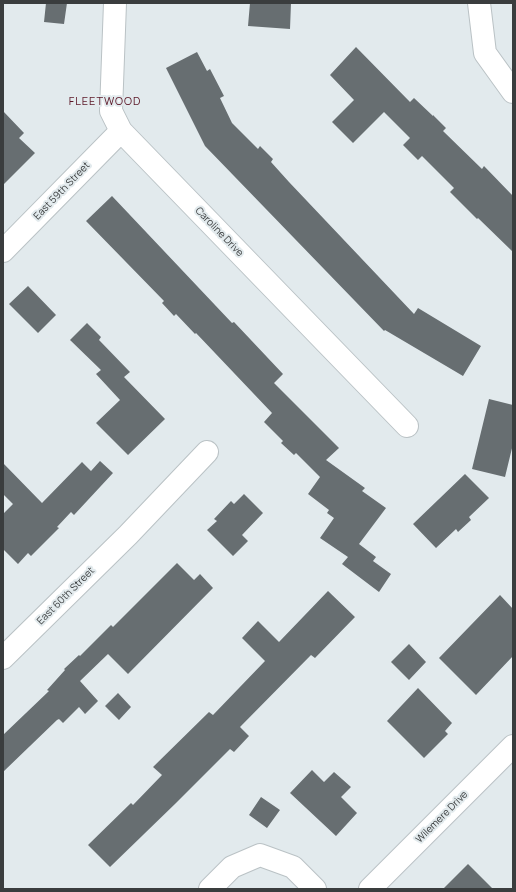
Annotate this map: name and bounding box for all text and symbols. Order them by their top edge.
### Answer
district label: FLEETWOOD [69,95,141,109]
street label: East 59th Street [31,160,93,222]
street label: Caroline Drive [192,205,246,259]
street label: East 60th Street [35,565,97,627]
street label: Wilemere Drive [414,789,470,845]

